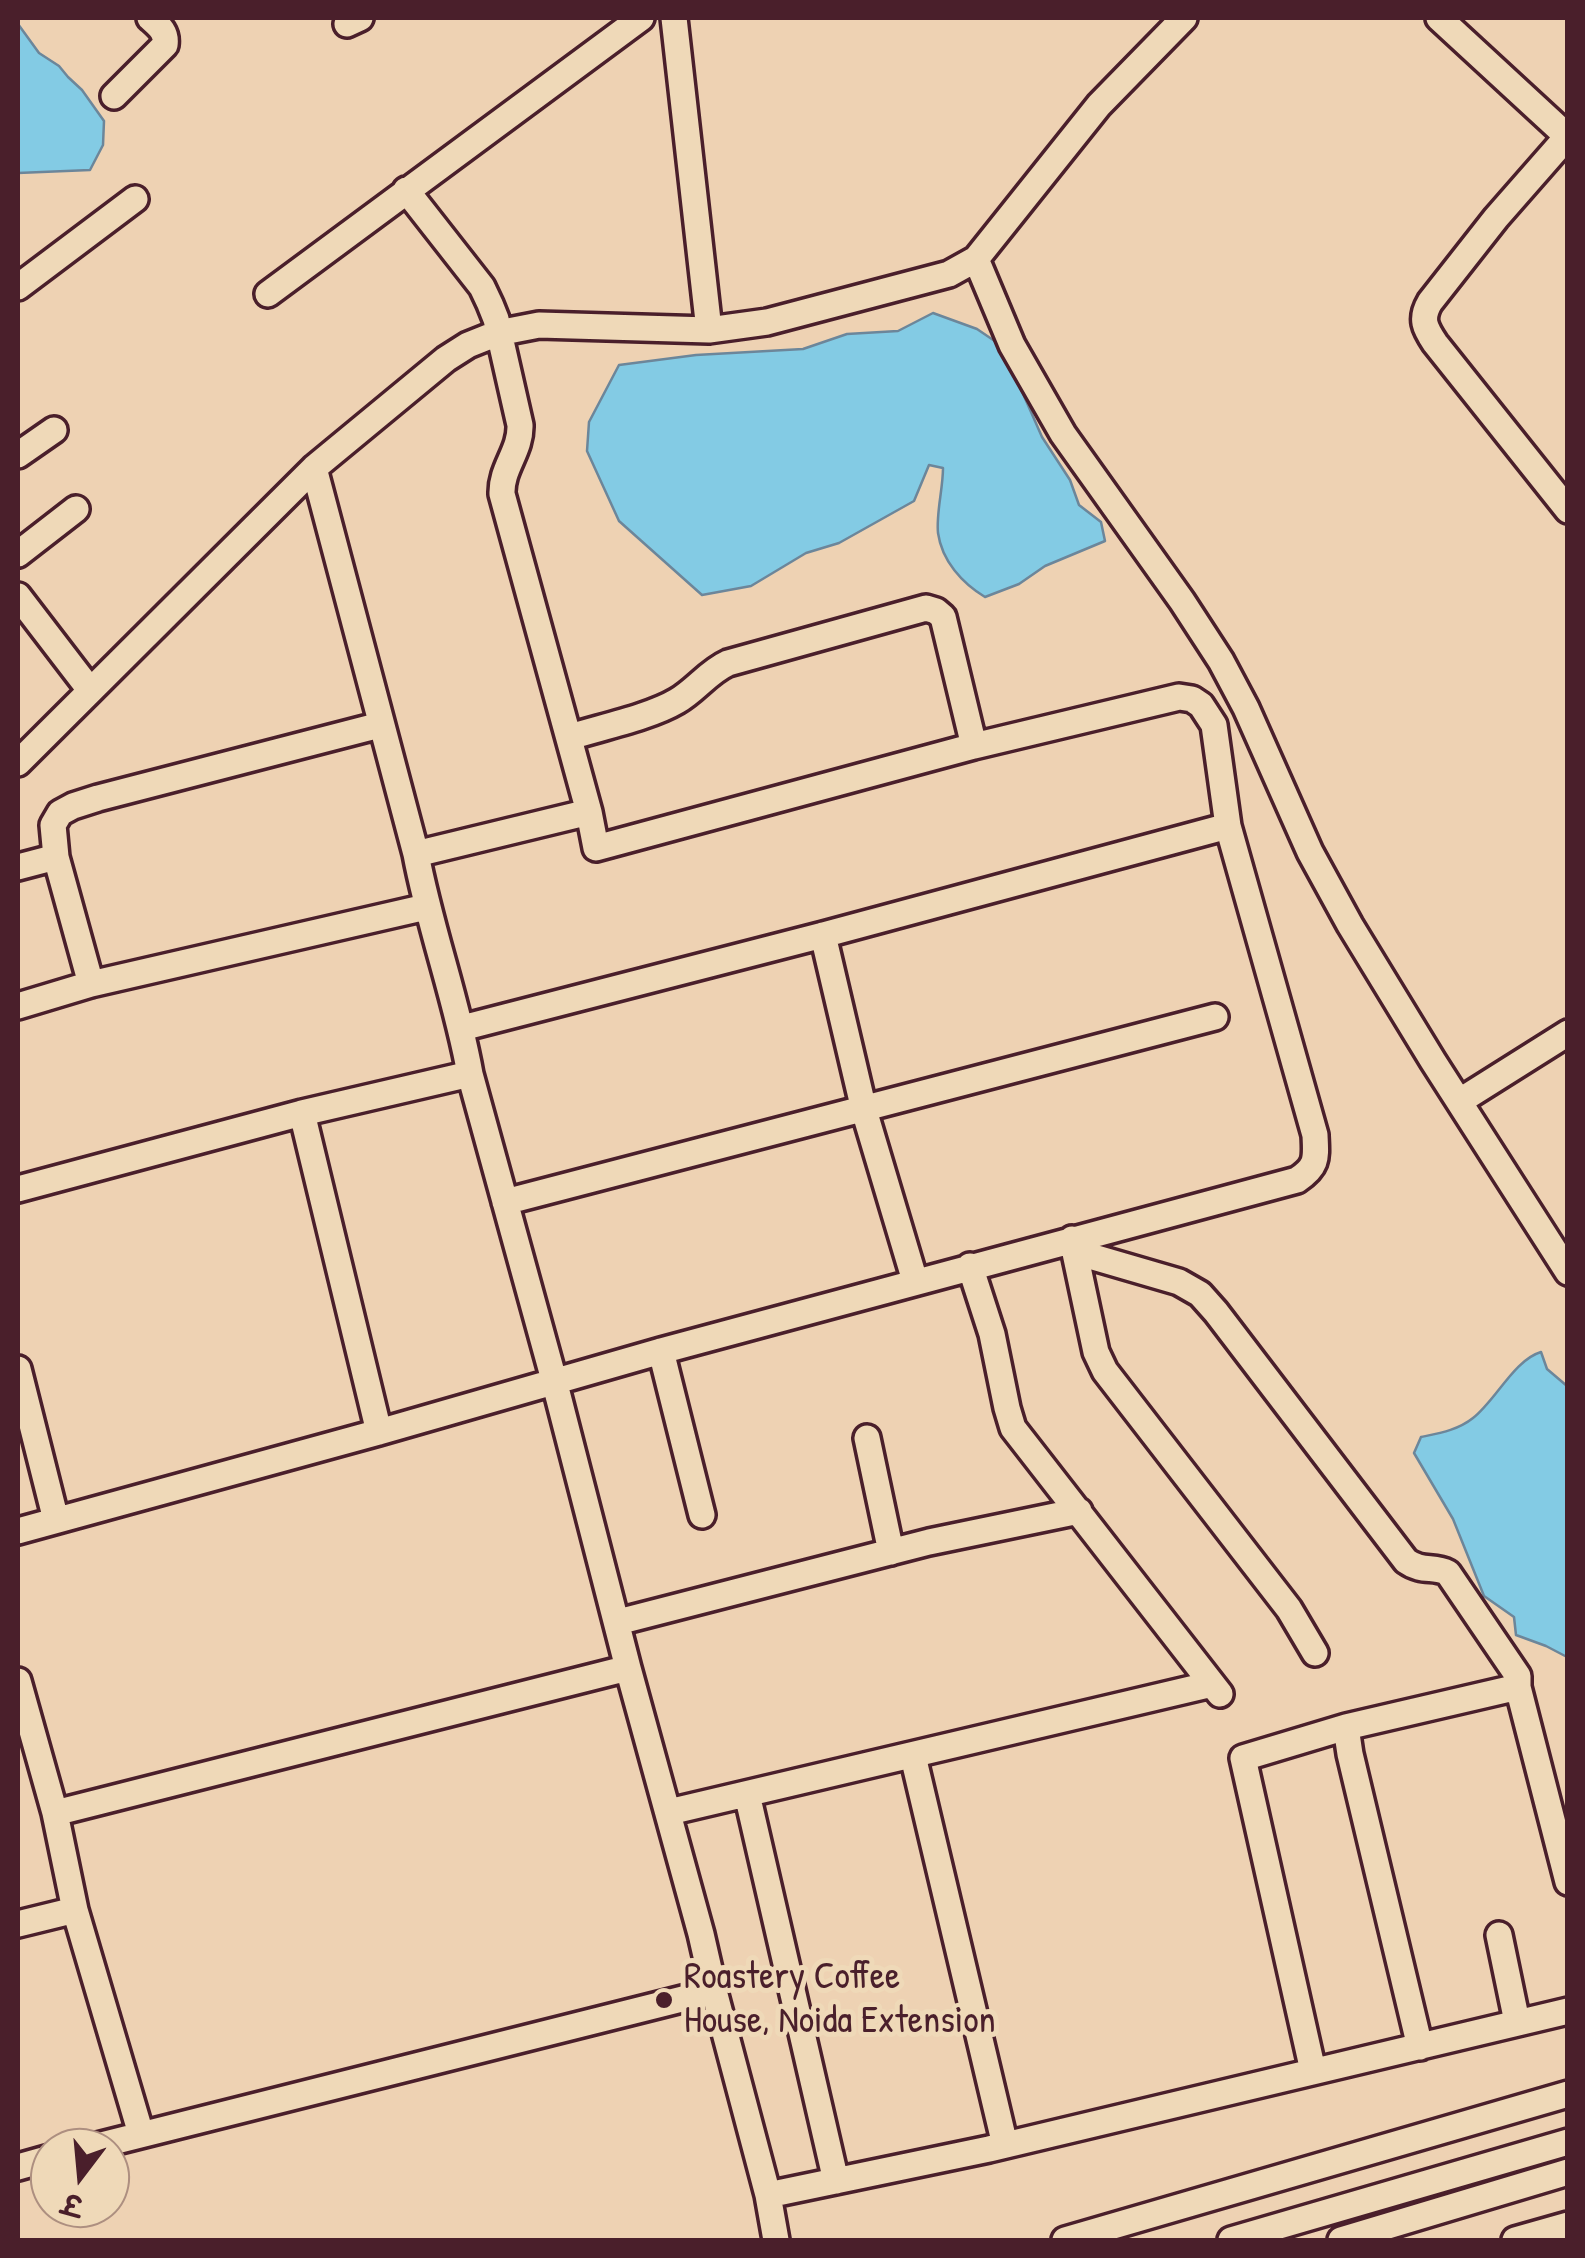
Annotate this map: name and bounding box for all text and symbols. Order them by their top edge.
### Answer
place label: Roastery Coffee House, Noida Extension [684,1955,996,2045]
marker: Roastery Coffee House, Noida Extension [653,1989,675,2011]
north arrow [30,2128,130,2228]
text: उ [58,2184,86,2226]

